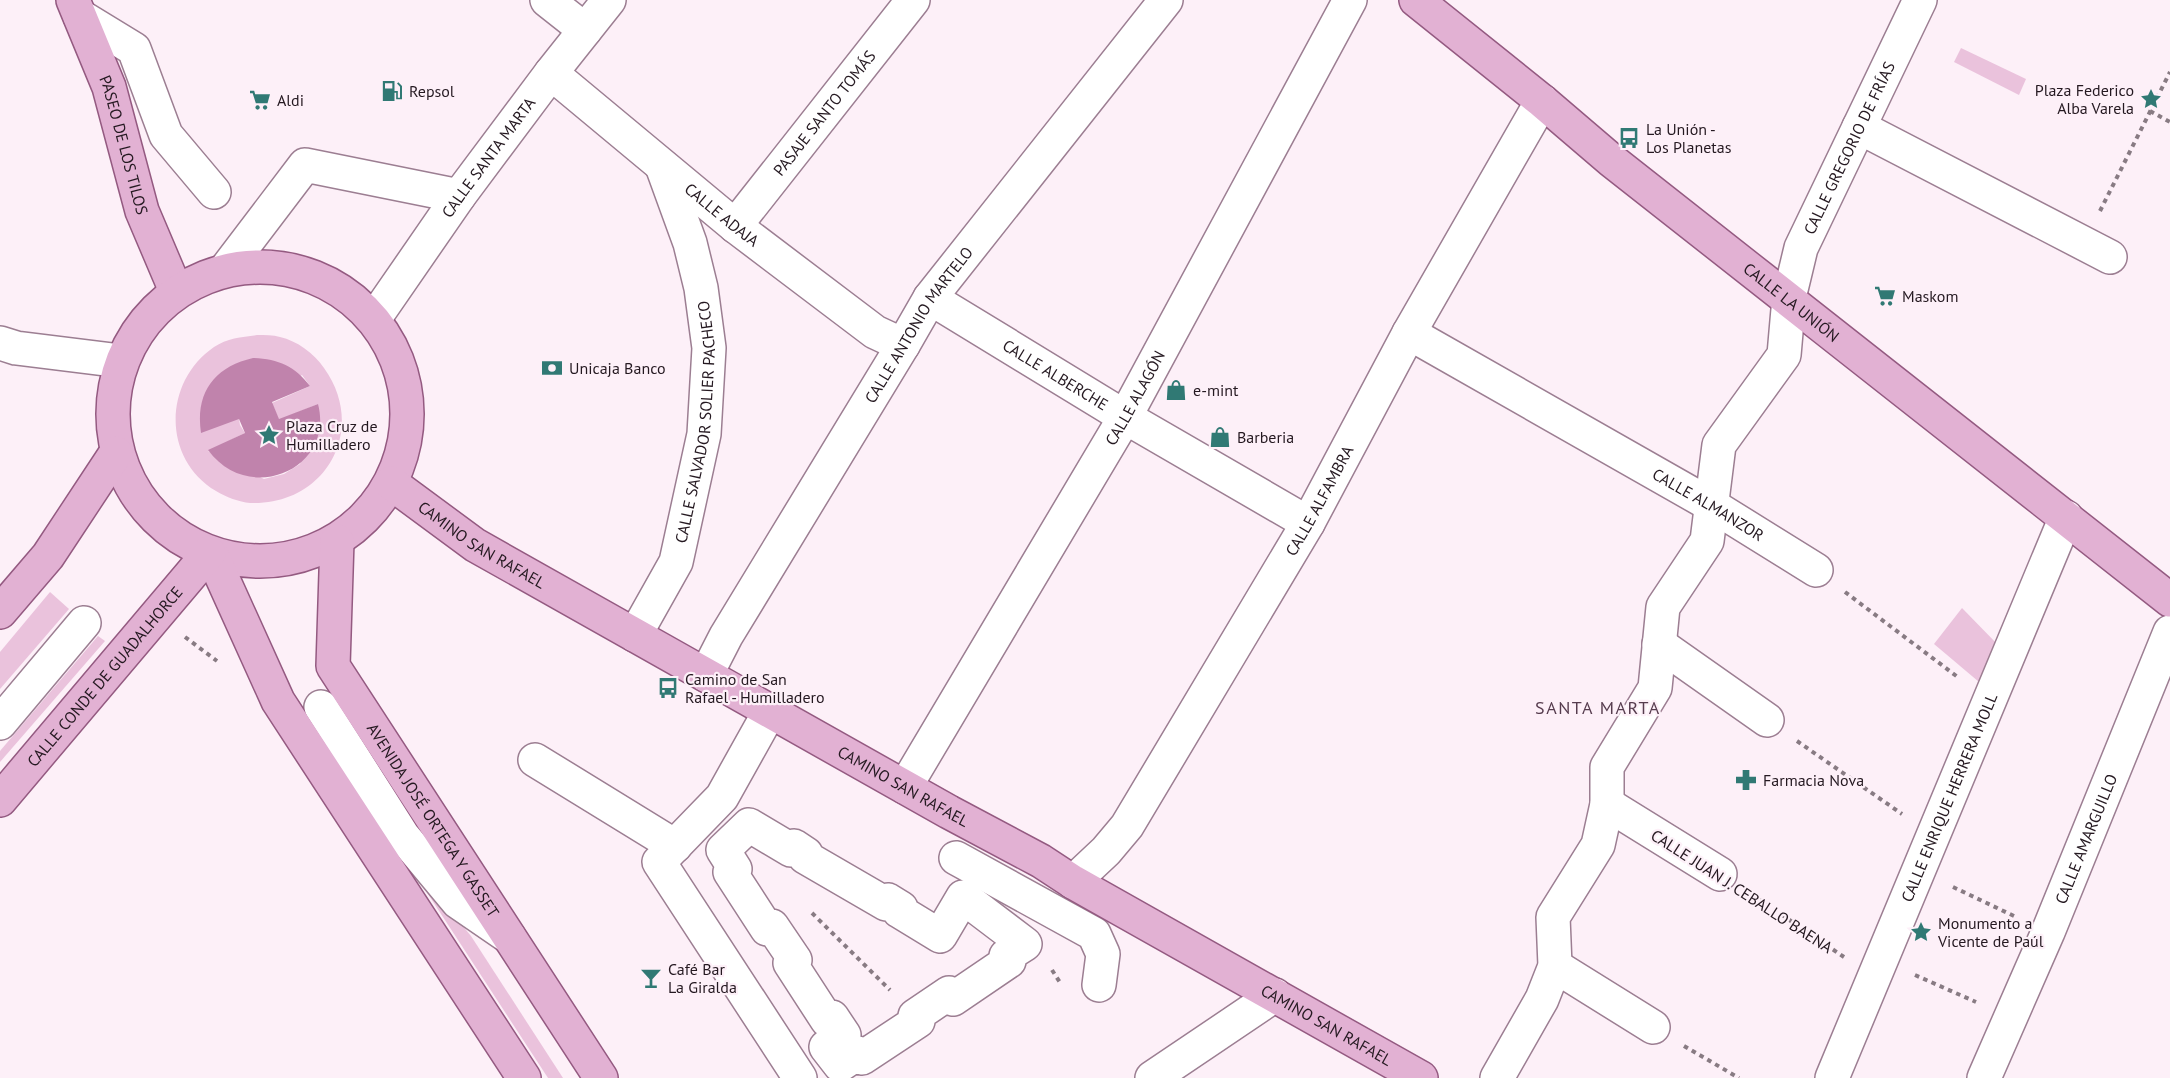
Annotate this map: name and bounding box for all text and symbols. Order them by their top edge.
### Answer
street label: PASAJE SANTO TOMÁS [769,46,880,179]
street label: CALLE GREGORIO DE FRÍAS [1799,58,1899,237]
street label: PASEO DE LOS TILOS [95,72,153,217]
fuel station icon: Repsol [380,79,404,103]
place label: Plaza Federico Alba Varela [2035,80,2134,118]
place label: Repsol [409,81,455,101]
place icon: Plaza Federico Alba Varela [2139,87,2163,111]
supermarket icon: Aldi [248,88,272,112]
place label: Aldi [277,90,304,110]
street label: CALLE SANTA MARTA [437,93,540,221]
place label: La Unión - Los Planetas [1646,119,1732,157]
bus stop icon: La Unión - Los Planetas [1617,126,1641,150]
street label: CALLE ADAJA [681,179,764,251]
street label: CALLE ANTONIO MARTELO [860,242,977,407]
street label: CALLE LA UNIÓN [1740,258,1843,346]
supermarket icon: Maskom [1873,284,1897,308]
place label: Maskom [1902,286,1958,306]
street label: CALLE SALVADOR SOLIER PACHECO [670,300,719,545]
street label: CALLE ALBERCHE [999,335,1112,414]
street label: CALLE ALAGÓN [1101,347,1169,449]
bank icon: Unicaja Banco [540,356,564,380]
place label: Unicaja Banco [569,358,666,378]
shop icon: e-mint [1164,378,1188,402]
place label: e-mint [1193,380,1239,400]
place label: Plaza Cruz de Humilladero [286,416,378,454]
place icon: Plaza Cruz de Humilladero [257,423,281,447]
shop icon: Barberia [1208,425,1232,449]
place label: Barberia [1237,427,1294,447]
street label: CALLE ALFAMBRA [1281,441,1358,559]
street label: CALLE ALMANZOR [1649,464,1768,545]
street label: CAMINO SAN RAFAEL [414,497,549,593]
street label: CALLE CONDE DE GUADALHORCE [23,582,187,771]
place label: Camino de San Rafael - Humilladero [685,669,825,707]
bus stop icon: Camino de San Rafael - Humilladero [656,676,680,700]
street label: CALLE ENRIQUE HERRERA MOLL [1897,690,2001,905]
district label: SANTA MARTA [1535,696,1661,719]
street label: AVENIDA JOSÉ ORTEGA Y GASSET [363,719,504,921]
street label: CAMINO SAN RAFAEL [834,741,972,831]
pharmacy icon: Farmacia Nova [1734,768,1758,792]
place label: Farmacia Nova [1763,770,1864,790]
street label: CALLE AMARGUILLO [2051,771,2121,907]
street label: CALLE JUAN J. CEBALLO BAENA [1647,825,1837,958]
place label: Monumento a Vicente de Paúl [1937,913,2044,951]
place icon: Monumento a Vicente de Paúl [1909,920,1933,944]
place label: Café Bar La Giralda [668,959,737,997]
bar icon: Café Bar La Giralda [639,966,663,990]
street label: CAMINO SAN RAFAEL [1258,980,1396,1070]

